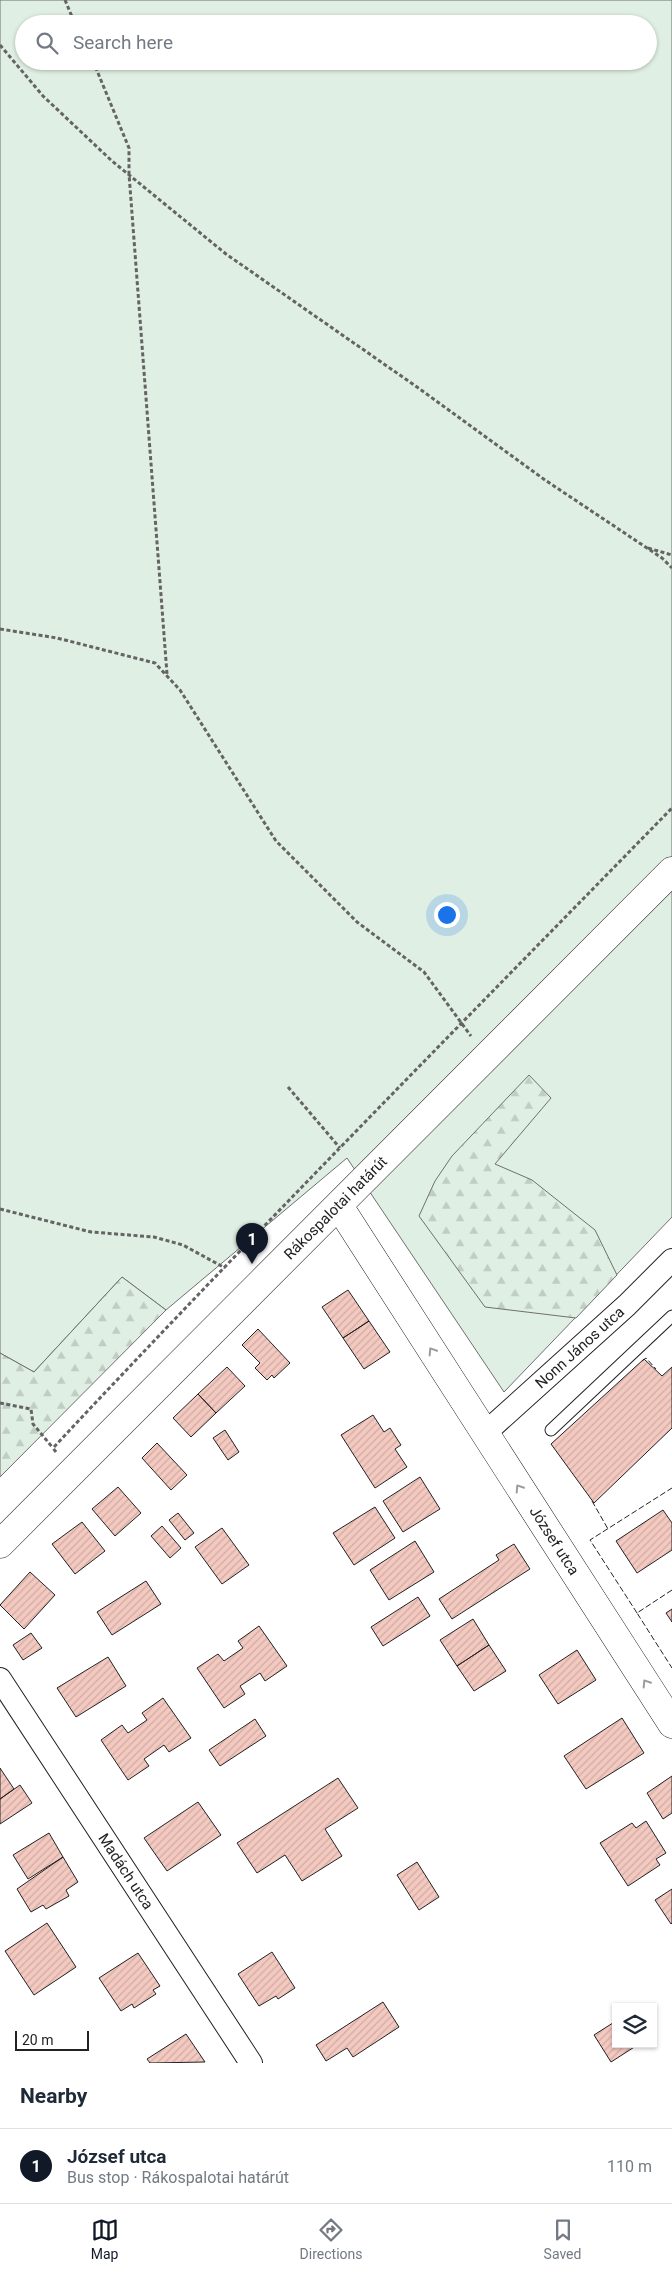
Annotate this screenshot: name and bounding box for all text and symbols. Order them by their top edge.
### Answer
search box [15,15,657,70]
icon: search [33,29,61,57]
text: Search here [73,31,173,54]
your location [434,902,460,928]
street label: Rákospalotai határút [280,1152,391,1263]
pin: 1 [236,1223,268,1264]
street label: Nonn János utca [532,1303,628,1392]
one-way arrow [429,1348,438,1357]
one-way arrow [516,1484,526,1493]
street label: József utca [526,1503,583,1578]
one-way arrow [642,1680,652,1689]
street label: Madách utca [95,1830,157,1913]
map controls [612,2003,657,2048]
button: layers [612,2003,657,2048]
scale bar [15,2028,89,2051]
text: 20 m [22,2032,54,2048]
text: Nearby [20,2084,87,2108]
text: József utca [67,2145,167,2168]
text: 1 [31,2157,41,2176]
text: 110 m [607,2157,652,2176]
text: Bus stop · Rákospalotai határút [67,2168,289,2187]
tab: Map [91,2216,119,2262]
tab: Directions [300,2216,363,2262]
tab: Saved [544,2216,581,2262]

